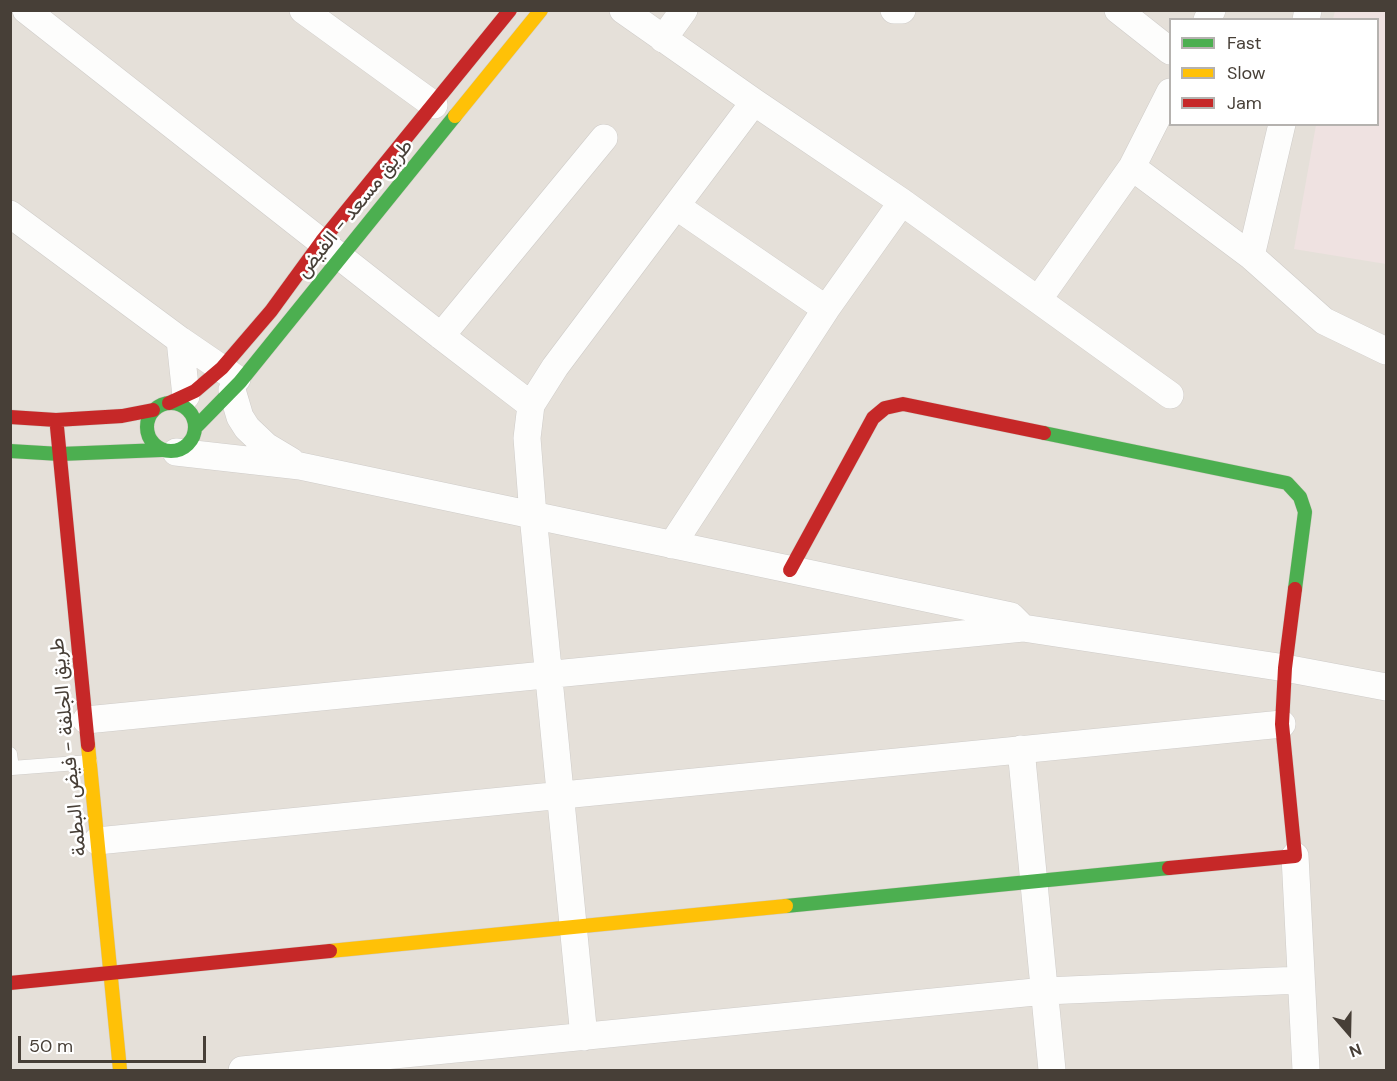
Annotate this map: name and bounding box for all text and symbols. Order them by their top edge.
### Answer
legend [1169,18,1379,126]
text: Fast [1227,31,1262,55]
text: Slow [1227,61,1266,85]
text: Jam [1227,91,1262,115]
street label: طريق مسعد - الفيض [292,135,418,283]
street label: طريق الجلفة - فيض البطمة [46,637,92,857]
north arrow [1319,1003,1379,1063]
scale bar [21,1024,208,1062]
text: 50 m [29,1034,73,1058]
text: N [1346,1039,1364,1062]

